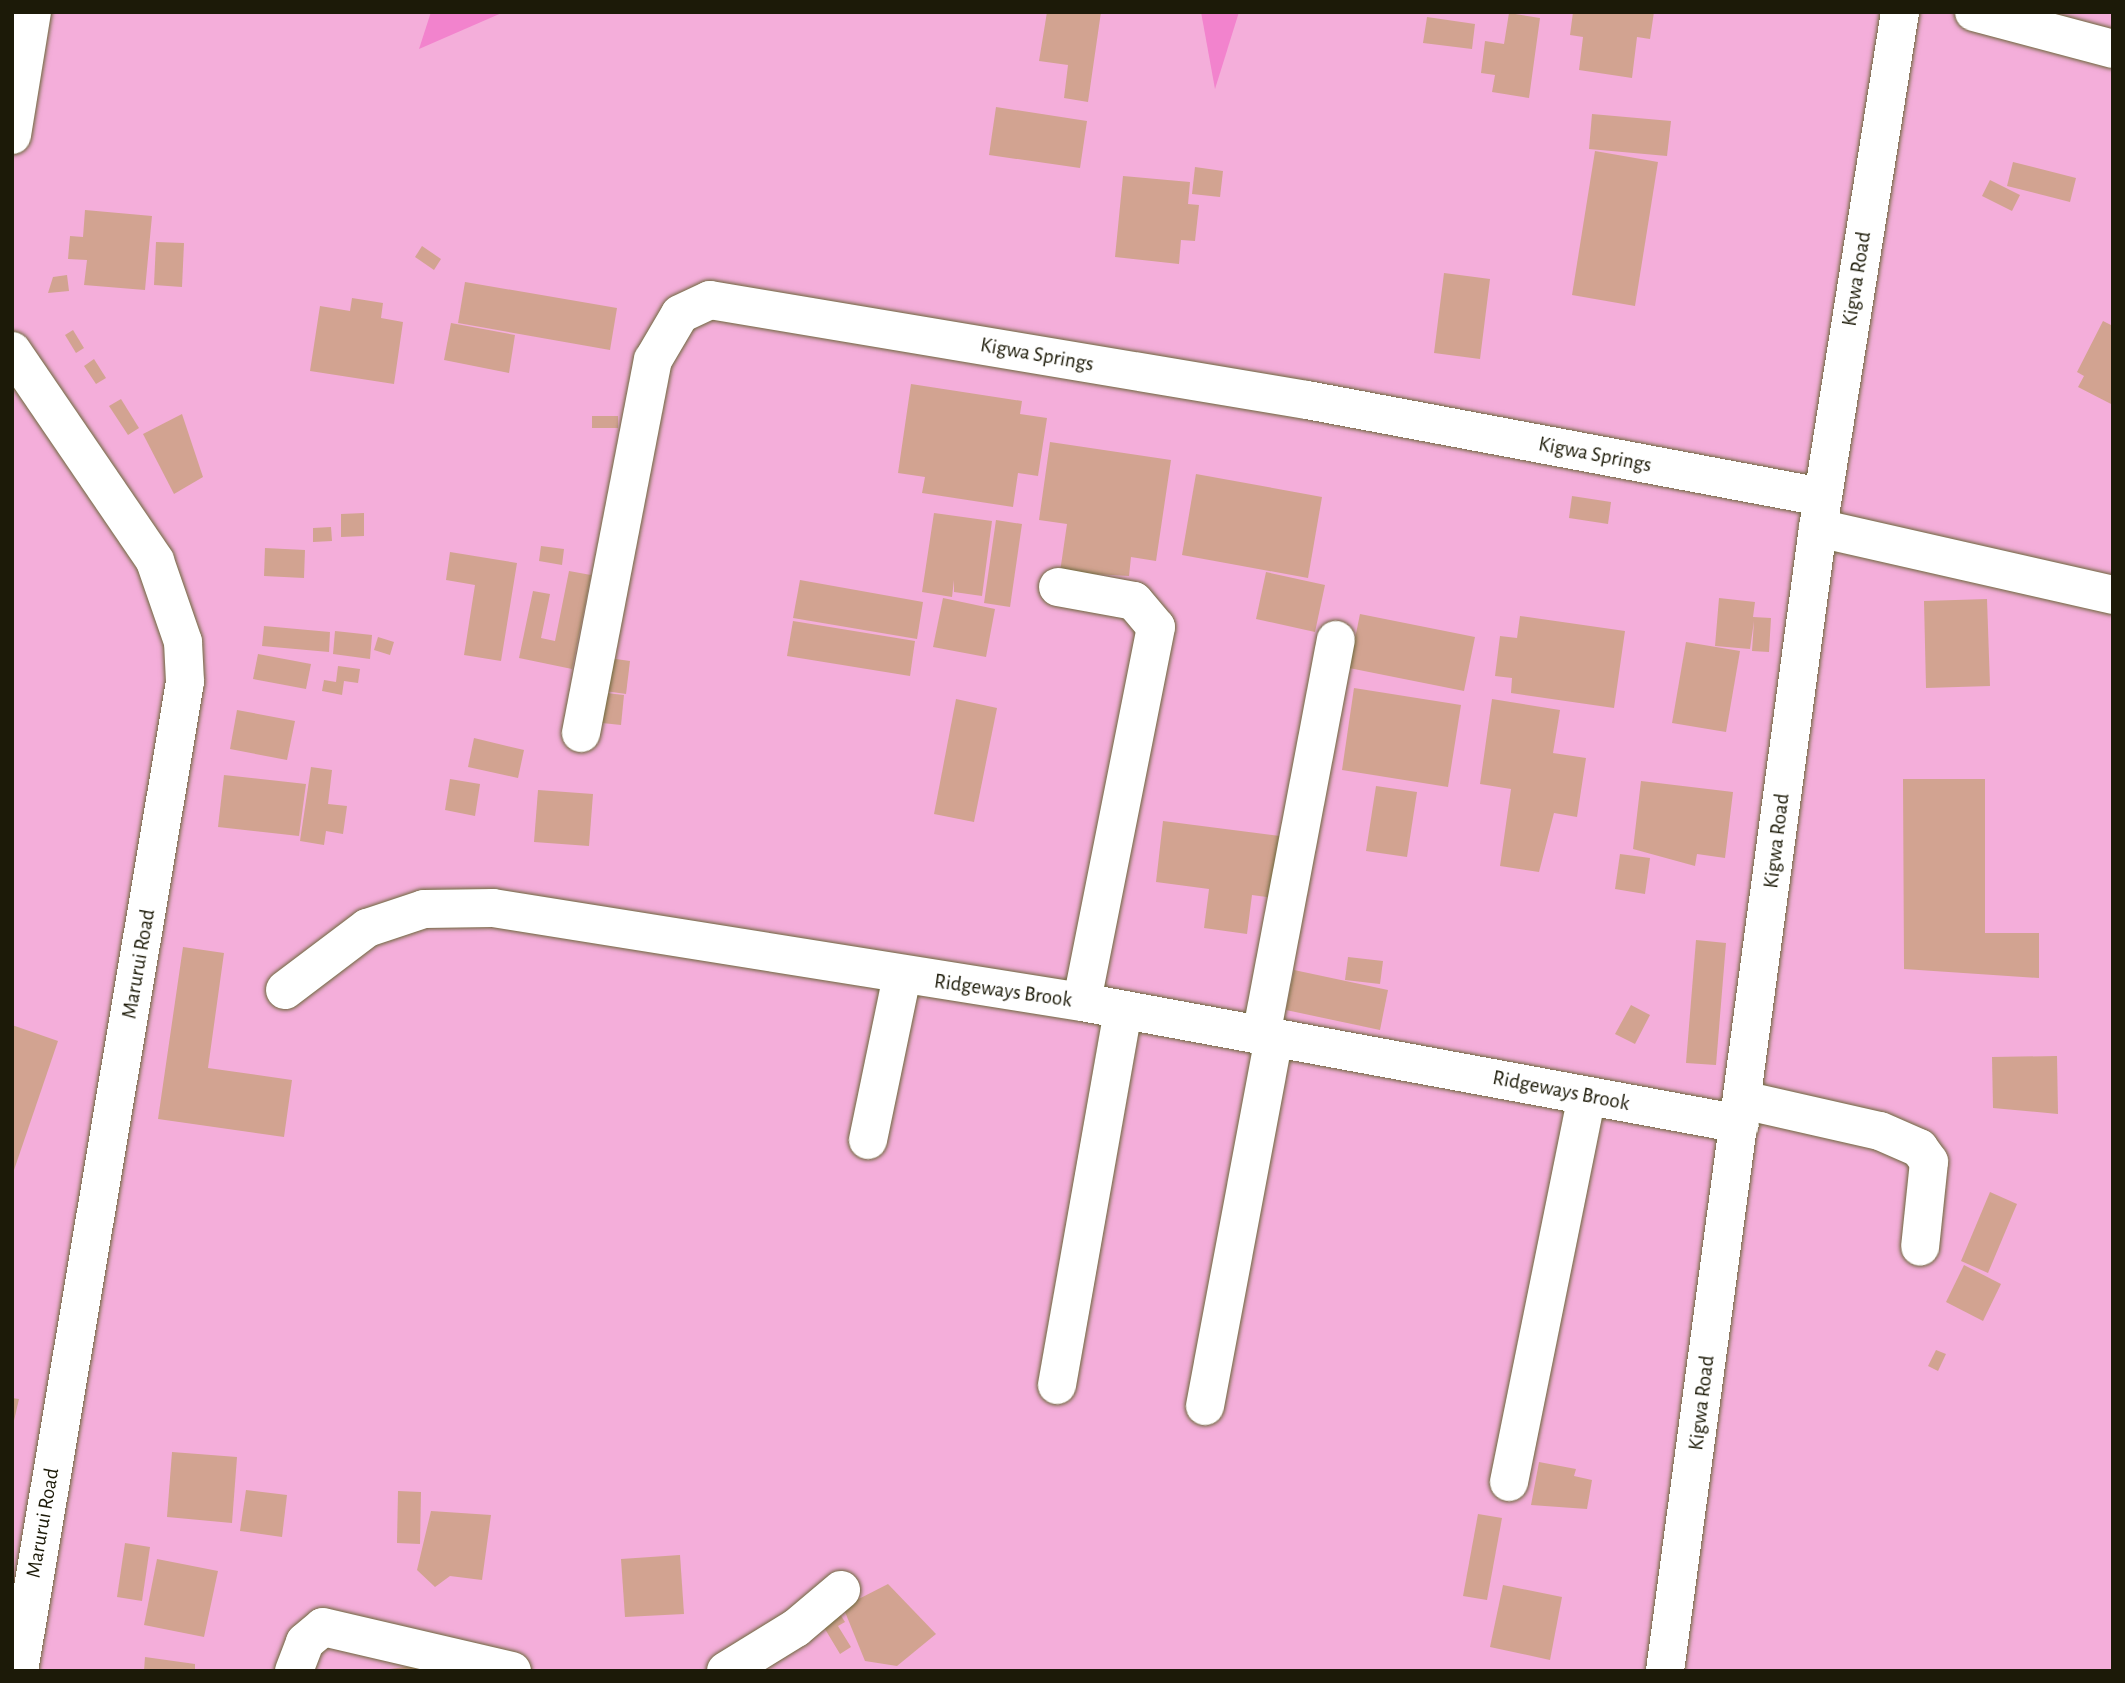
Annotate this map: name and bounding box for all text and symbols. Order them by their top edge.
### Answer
street label: Kigwa Road [1837,230,1877,328]
street label: Kigwa Springs [978,333,1096,377]
street label: Kigwa Springs [1536,432,1654,478]
street label: Kigwa Road [1759,792,1795,890]
street label: Marurui Road [117,907,161,1021]
street label: Ridgeways Brook [932,969,1074,1013]
street label: Ridgeways Brook [1490,1065,1632,1117]
street label: Kigwa Road [1684,1354,1720,1452]
street label: Marurui Road [21,1466,65,1580]

